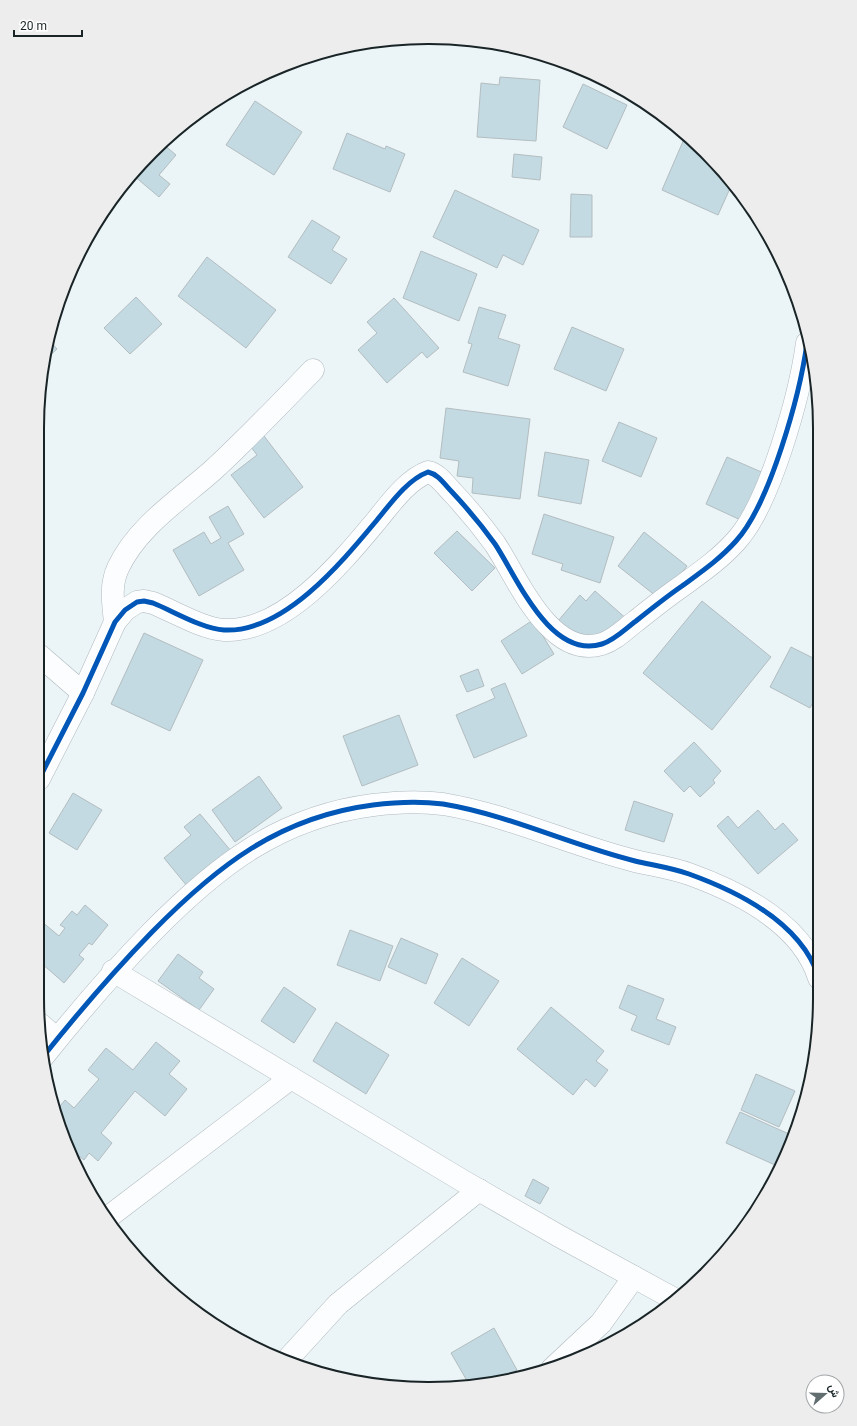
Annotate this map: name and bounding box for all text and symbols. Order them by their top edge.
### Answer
scale bar [14,12,82,38]
text: 20 m [20,19,47,33]
north arrow [805,1374,845,1414]
text: ش [826,1382,842,1399]

